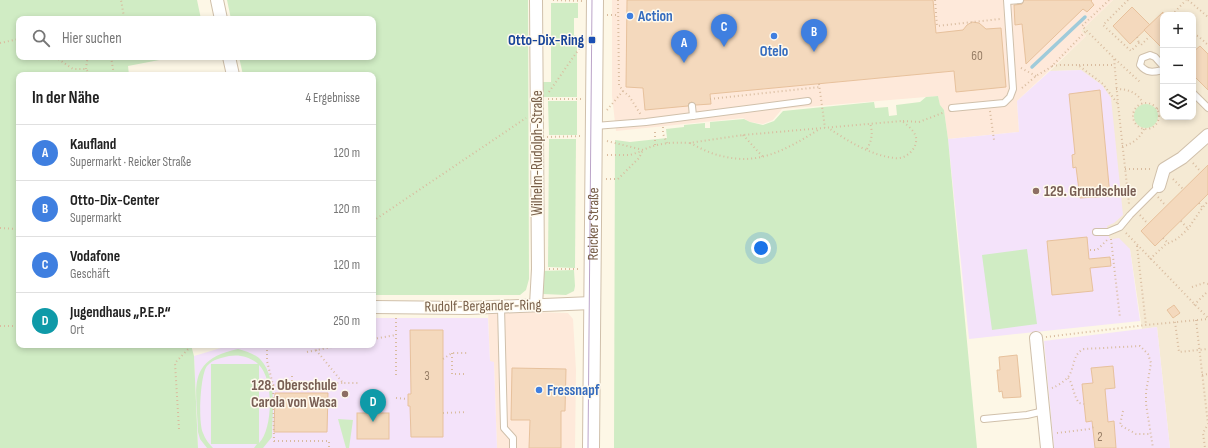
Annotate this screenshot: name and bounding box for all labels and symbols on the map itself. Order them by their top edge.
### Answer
place label: Action [637,7,673,26]
marker: Action [625,11,635,21]
pin: C [711,14,737,47]
pin: B [801,19,827,52]
pin: A [671,30,697,63]
place label: Otto-Dix-Ring [508,31,585,50]
marker: Otelo [769,31,779,41]
marker: Otto-Dix-Ring [587,35,597,45]
place label: Otelo [760,42,788,61]
house number: 60 [971,48,983,64]
street label: Wilhelm-Rudolph-Straße [528,90,547,216]
place label: 129. Grundschule [1044,182,1136,201]
marker: 129. Grundschule [1031,186,1041,196]
street label: Reicker Straße [583,187,603,261]
your location [751,238,771,258]
street label: Rudolf-Bergander-Ring [424,295,542,317]
house number: 3 [424,368,430,384]
place label: 128. Oberschule Carola von Wasa [251,376,337,412]
place label: Fressnapf [547,381,600,400]
marker: Fressnapf [534,385,544,395]
marker: 128. Oberschule Carola von Wasa [340,389,350,399]
pin: D [360,389,386,422]
house number: 2 [1097,429,1103,445]

